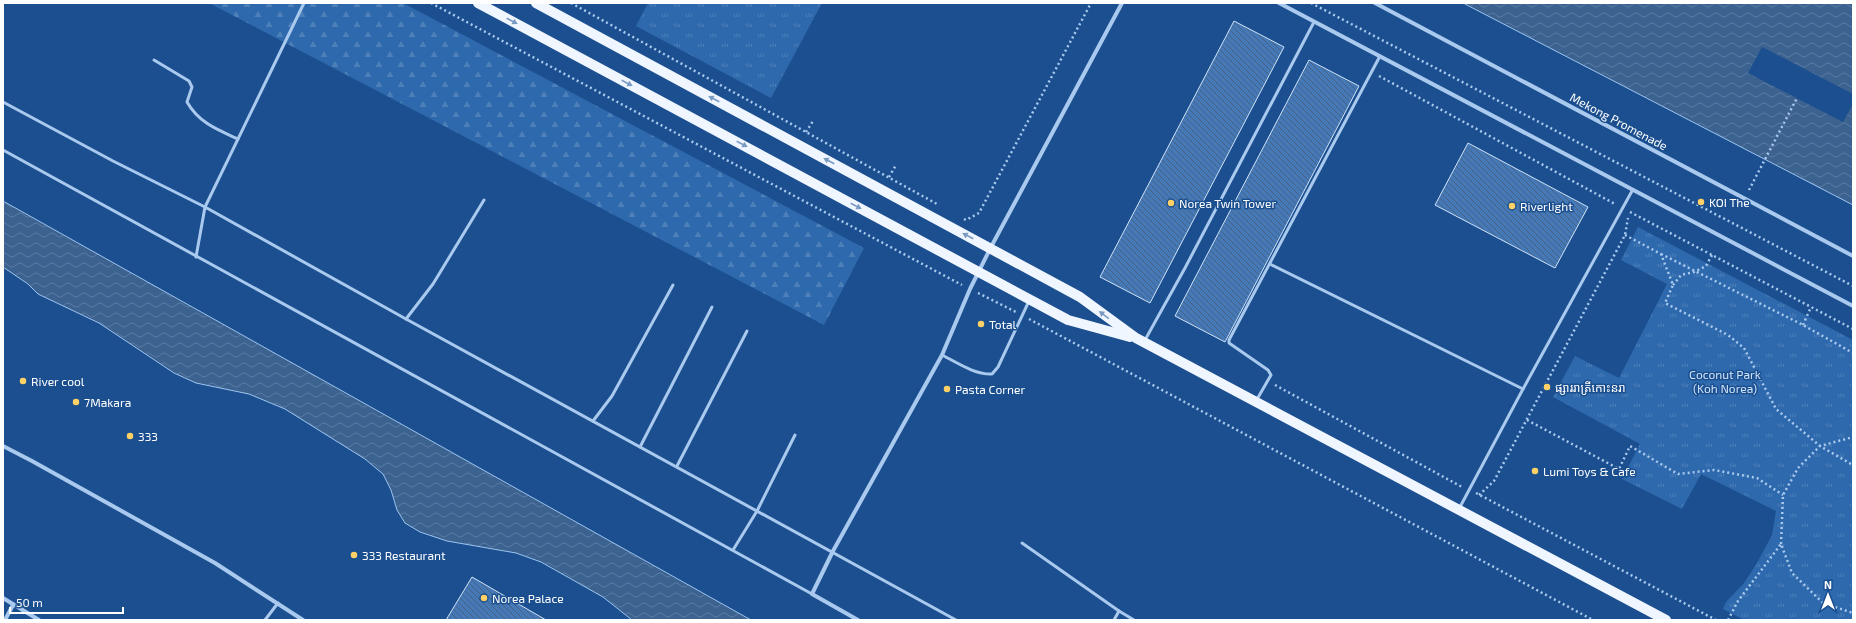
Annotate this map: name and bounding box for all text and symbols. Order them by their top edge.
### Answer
one-way arrow [507,18,518,25]
one-way arrow [621,80,633,86]
street label: Mekong Promenade [1568,89,1670,153]
one-way arrow [708,96,720,103]
one-way arrow [736,141,747,148]
one-way arrow [823,158,835,164]
place label: KOI The [1709,195,1750,209]
place label: Norea Twin Tower [1179,196,1276,210]
marker: KOI The [1696,197,1706,207]
marker: Norea Twin Tower [1166,198,1176,208]
place label: Riverlight [1520,199,1573,213]
marker: Riverlight [1507,201,1517,211]
one-way arrow [850,203,862,209]
one-way arrow [962,233,974,239]
one-way arrow [1099,311,1110,319]
place label: Total [989,317,1017,331]
marker: Total [976,319,986,329]
park label: Coconut Park (Koh Norea) [1689,367,1761,395]
place label: River cool [31,374,85,388]
marker: River cool [18,376,28,386]
place label: ផ្សាររាត្រីកោះនរា [1555,380,1626,395]
place label: Pasta Corner [955,382,1025,396]
marker: ផ្សាររាត្រីកោះនរា [1542,382,1552,392]
marker: Pasta Corner [942,384,952,394]
place label: 7Makara [84,395,131,409]
marker: 7Makara [71,397,81,407]
place label: 333 [138,429,158,443]
marker: 333 [125,431,135,441]
place label: Lumi Toys & Cafe [1543,464,1636,478]
marker: Lumi Toys & Cafe [1530,466,1540,476]
place label: 333 Restaurant [362,548,446,562]
marker: 333 Restaurant [349,550,359,560]
north arrow [1808,575,1848,615]
text: N [1824,578,1832,591]
scale bar [10,589,123,615]
place label: Norea Palace [492,591,564,605]
marker: Norea Palace [479,593,489,603]
text: 50 m [16,595,43,609]

